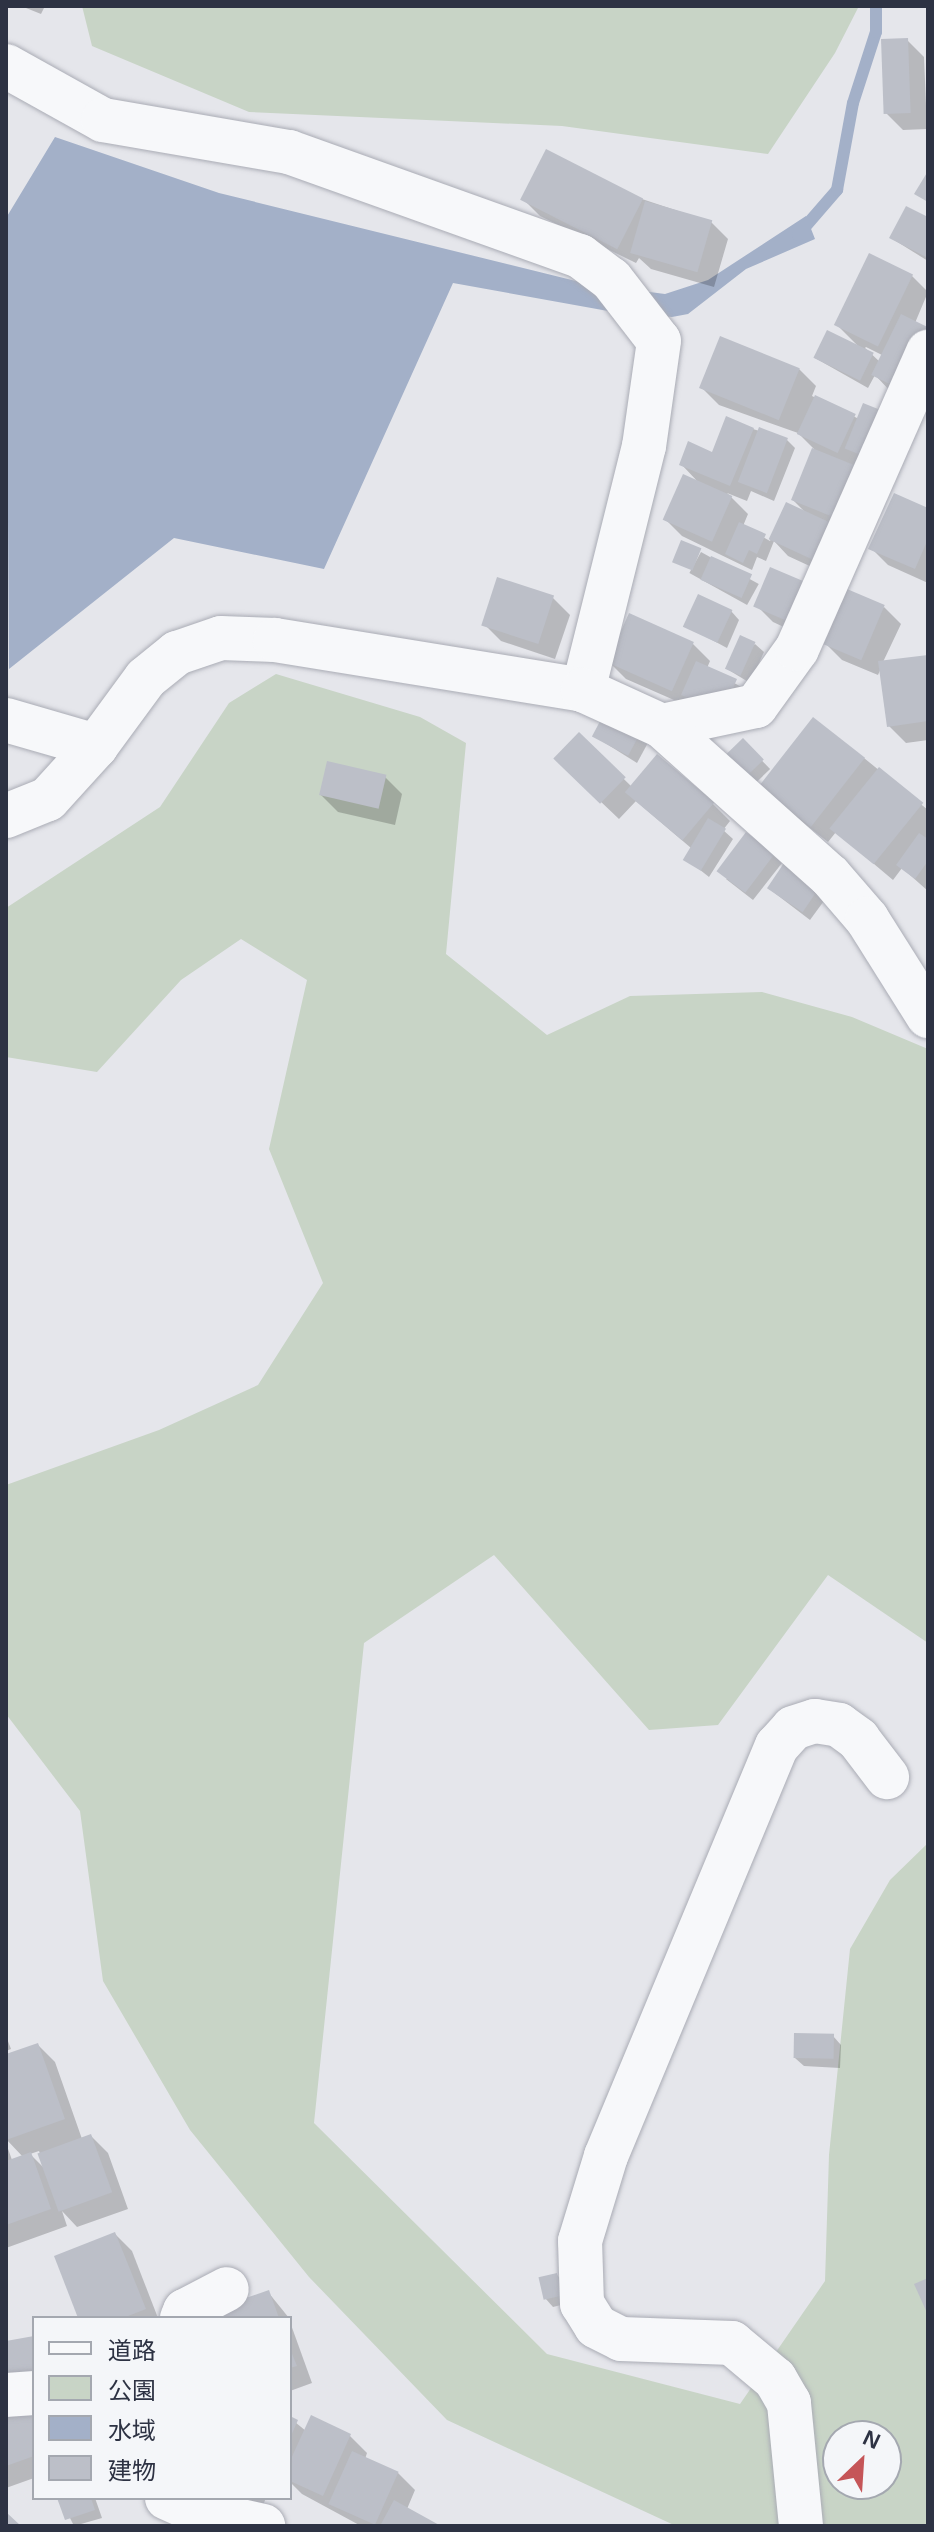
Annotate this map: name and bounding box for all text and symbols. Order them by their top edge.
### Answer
legend [32,2316,292,2500]
text: 道路 [108,2337,156,2364]
text: 公園 [108,2377,156,2404]
text: 水域 [108,2417,156,2444]
north arrow [822,2420,902,2500]
text: N [859,2425,884,2454]
text: 建物 [108,2457,156,2484]

